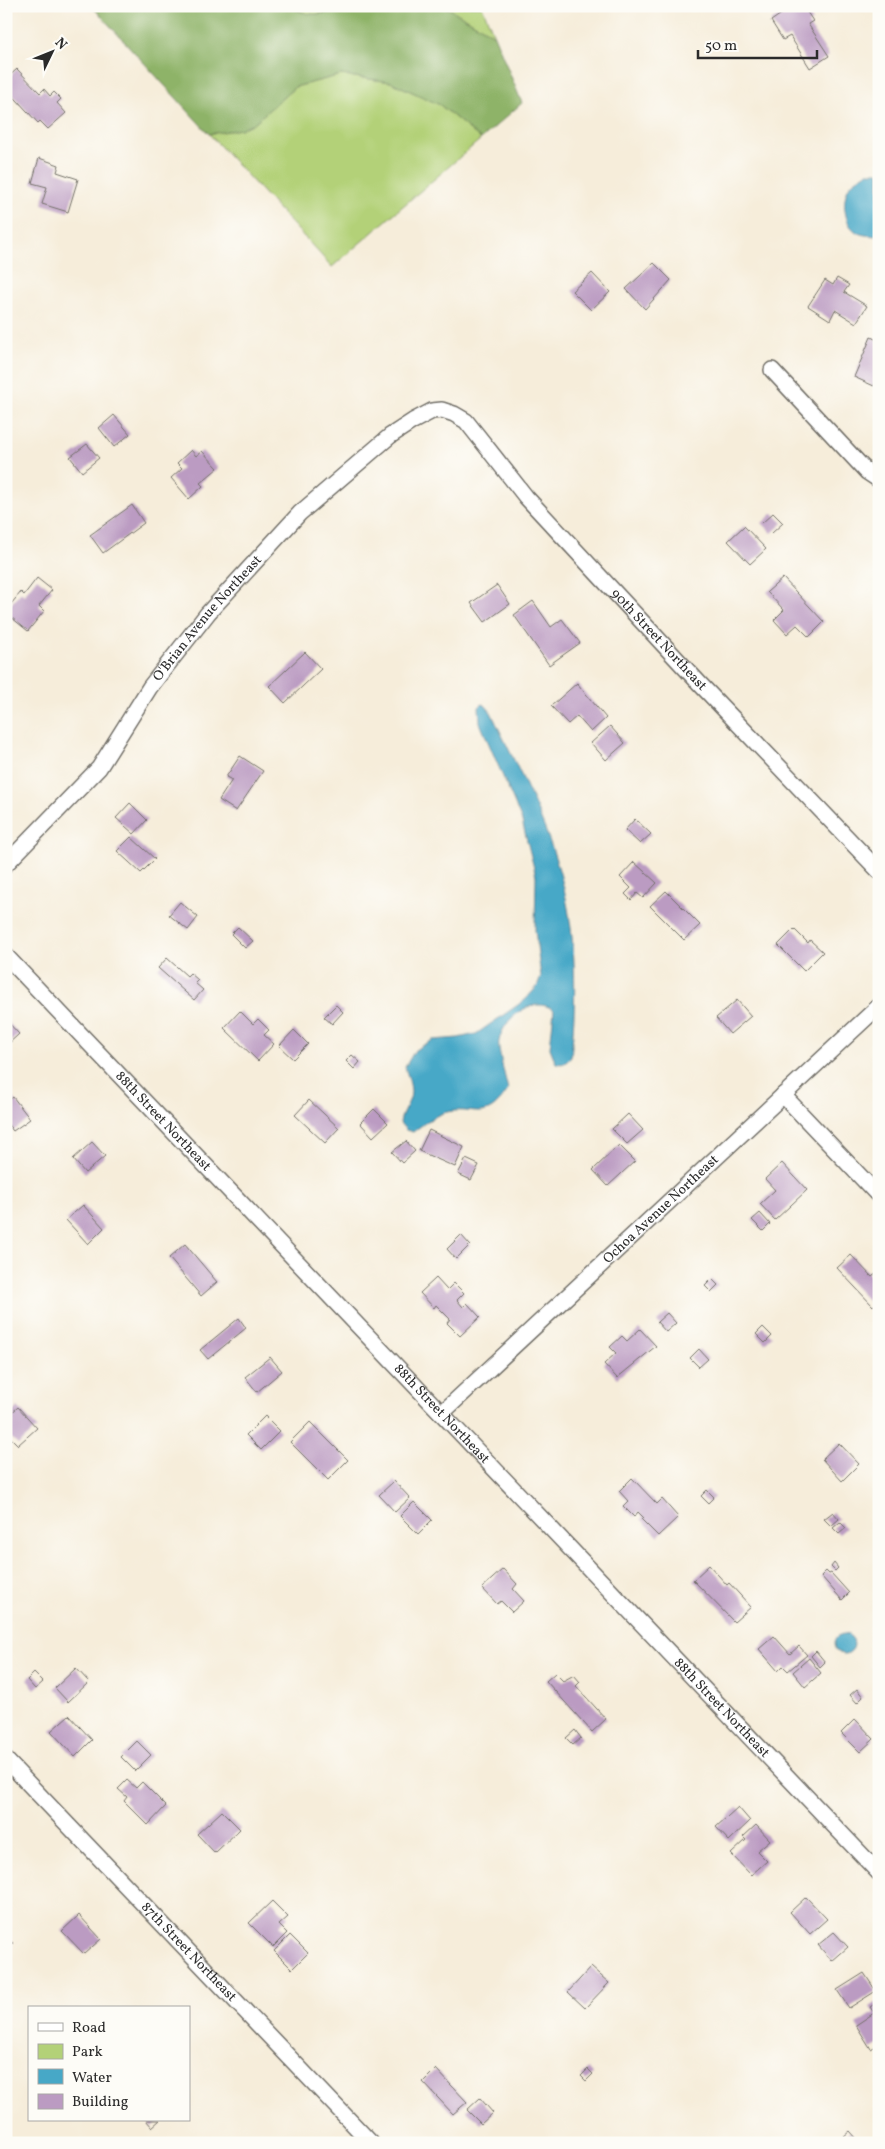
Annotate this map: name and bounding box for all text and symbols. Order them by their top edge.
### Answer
north arrow [28,28,78,78]
scale bar [698,28,816,60]
text: N [50,34,71,54]
text: 50 m [705,36,737,57]
street label: O'Brian Avenue Northeast [148,551,266,685]
street label: 90th Street Northeast [606,584,711,695]
street label: 88th Street Northeast [111,1067,215,1175]
street label: Ochoa Avenue Northeast [599,1150,723,1268]
street label: 88th Street Northeast [390,1360,494,1468]
street label: 88th Street Northeast [670,1654,774,1762]
street label: 87th Street Northeast [137,1898,241,2006]
legend [28,2006,190,2122]
text: Road [72,2018,106,2039]
text: Park [72,2042,103,2063]
text: Water [72,2068,112,2089]
text: Building [72,2092,129,2113]

